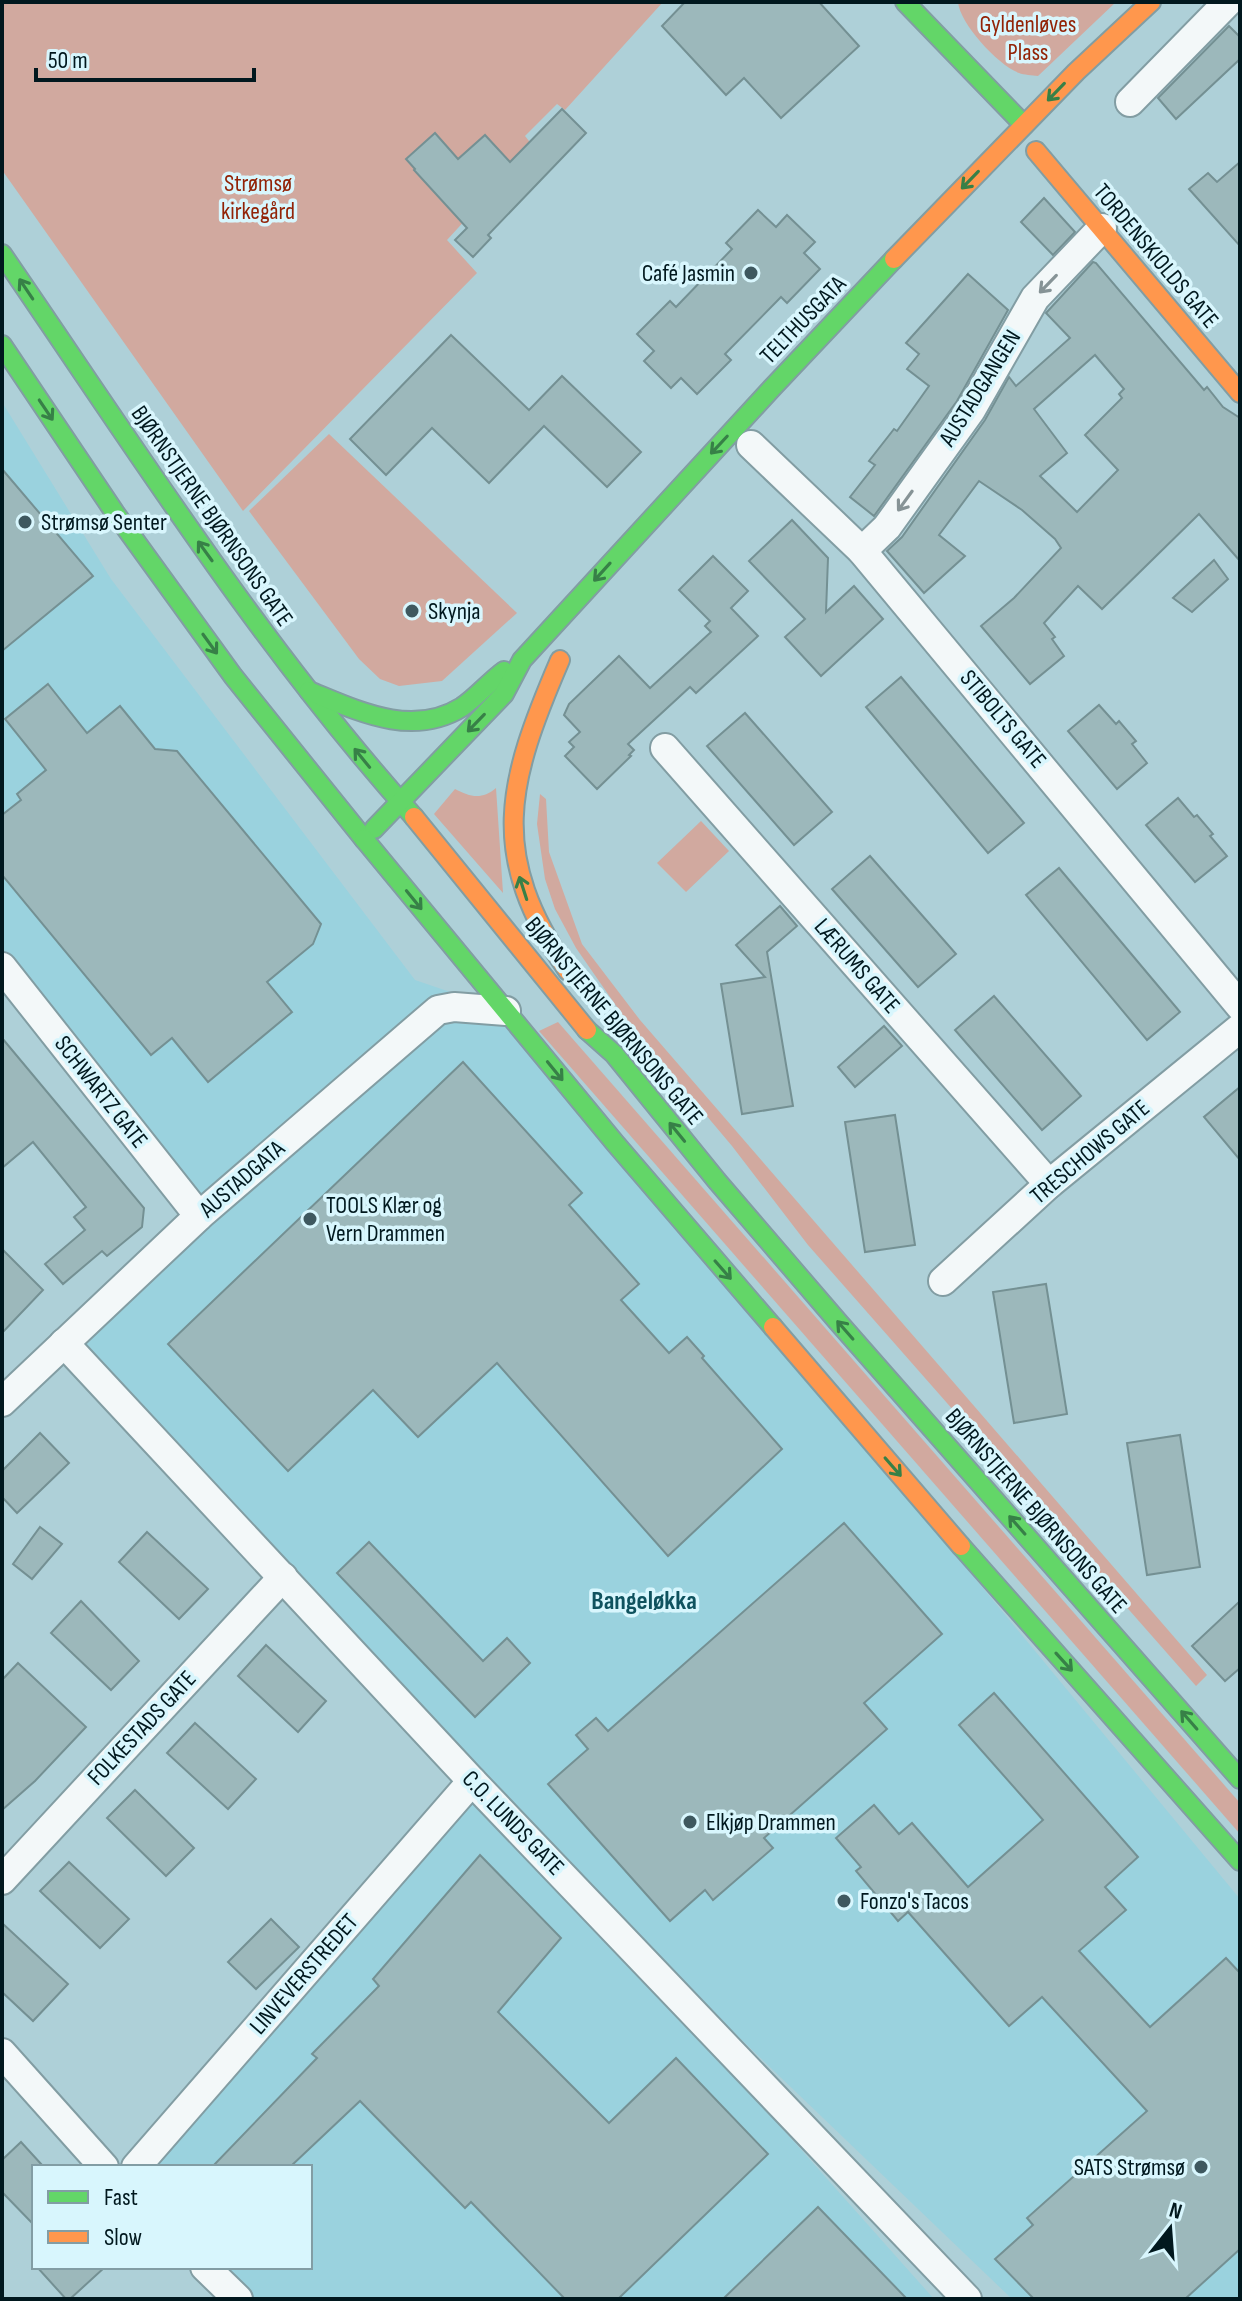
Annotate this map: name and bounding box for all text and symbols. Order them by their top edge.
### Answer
park label: Gyldenløves Plass [980,10,1076,67]
scale bar [36,32,254,82]
text: 50 m [48,46,88,75]
one-way arrow [1047,82,1066,101]
park label: Strømsø kirkegård [221,169,295,226]
one-way arrow [960,170,979,190]
street label: TORDENSKIOLDS GATE [1087,178,1225,334]
place label: Café Jasmin [642,259,735,288]
marker: Café Jasmin [742,264,760,282]
street label: TELTHUSGATA [754,269,853,370]
one-way arrow [1038,274,1057,294]
one-way arrow [18,278,34,300]
street label: AUSTADGANGEN [932,325,1027,452]
one-way arrow [37,399,54,421]
street label: BJØRNSTJERNE BJØRNSONS GATE [125,400,299,632]
one-way arrow [709,435,728,455]
one-way arrow [897,490,914,511]
place label: Strømsø Senter [41,508,167,537]
marker: Strømsø Senter [16,513,34,531]
one-way arrow [197,541,214,562]
one-way arrow [594,561,612,581]
place label: Skynja [428,597,481,626]
marker: Skynja [403,602,421,620]
one-way arrow [201,633,218,654]
street label: STIBOLTS GATE [954,664,1052,774]
one-way arrow [467,713,486,733]
one-way arrow [353,749,371,769]
one-way arrow [515,876,529,901]
one-way arrow [405,889,423,909]
street label: BJØRNSTJERNE BJØRNSONS GATE [519,911,709,1131]
street label: LÆRUMS GATE [808,913,906,1019]
street label: SCHWARTZ GATE [48,1030,154,1154]
one-way arrow [546,1061,564,1082]
street label: TRESCHOWS GATE [1024,1094,1156,1210]
one-way arrow [668,1122,686,1142]
street label: AUSTADGATA [193,1134,291,1224]
place label: TOOLS Klær og Vern Drammen [326,1191,445,1248]
marker: TOOLS Klær og Vern Drammen [301,1210,319,1228]
one-way arrow [714,1259,732,1279]
one-way arrow [836,1321,854,1341]
street label: BJØRNSTJERNE BJØRNSONS GATE [939,1402,1133,1620]
one-way arrow [884,1456,902,1477]
one-way arrow [1008,1516,1026,1536]
district label: Bangeløkka [591,1586,697,1617]
one-way arrow [1055,1652,1073,1672]
street label: FOLKESTADS GATE [82,1665,202,1791]
one-way arrow [1180,1711,1198,1731]
street label: C.O. LUNDS GATE [456,1765,570,1881]
place label: Elkjøp Drammen [706,1808,836,1837]
marker: Elkjøp Drammen [681,1813,699,1831]
place label: Fonzo's Tacos [860,1887,969,1916]
marker: Fonzo's Tacos [835,1892,853,1910]
street label: LINVEVERSTREDET [244,1907,365,2040]
place label: SATS Strømsø [1074,2153,1185,2182]
marker: SATS Strømsø [1192,2158,1210,2176]
legend [32,2165,312,2269]
text: Fast [104,2183,138,2212]
north arrow [1130,2189,1210,2269]
text: N [1166,2197,1185,2226]
text: Slow [104,2223,142,2252]

